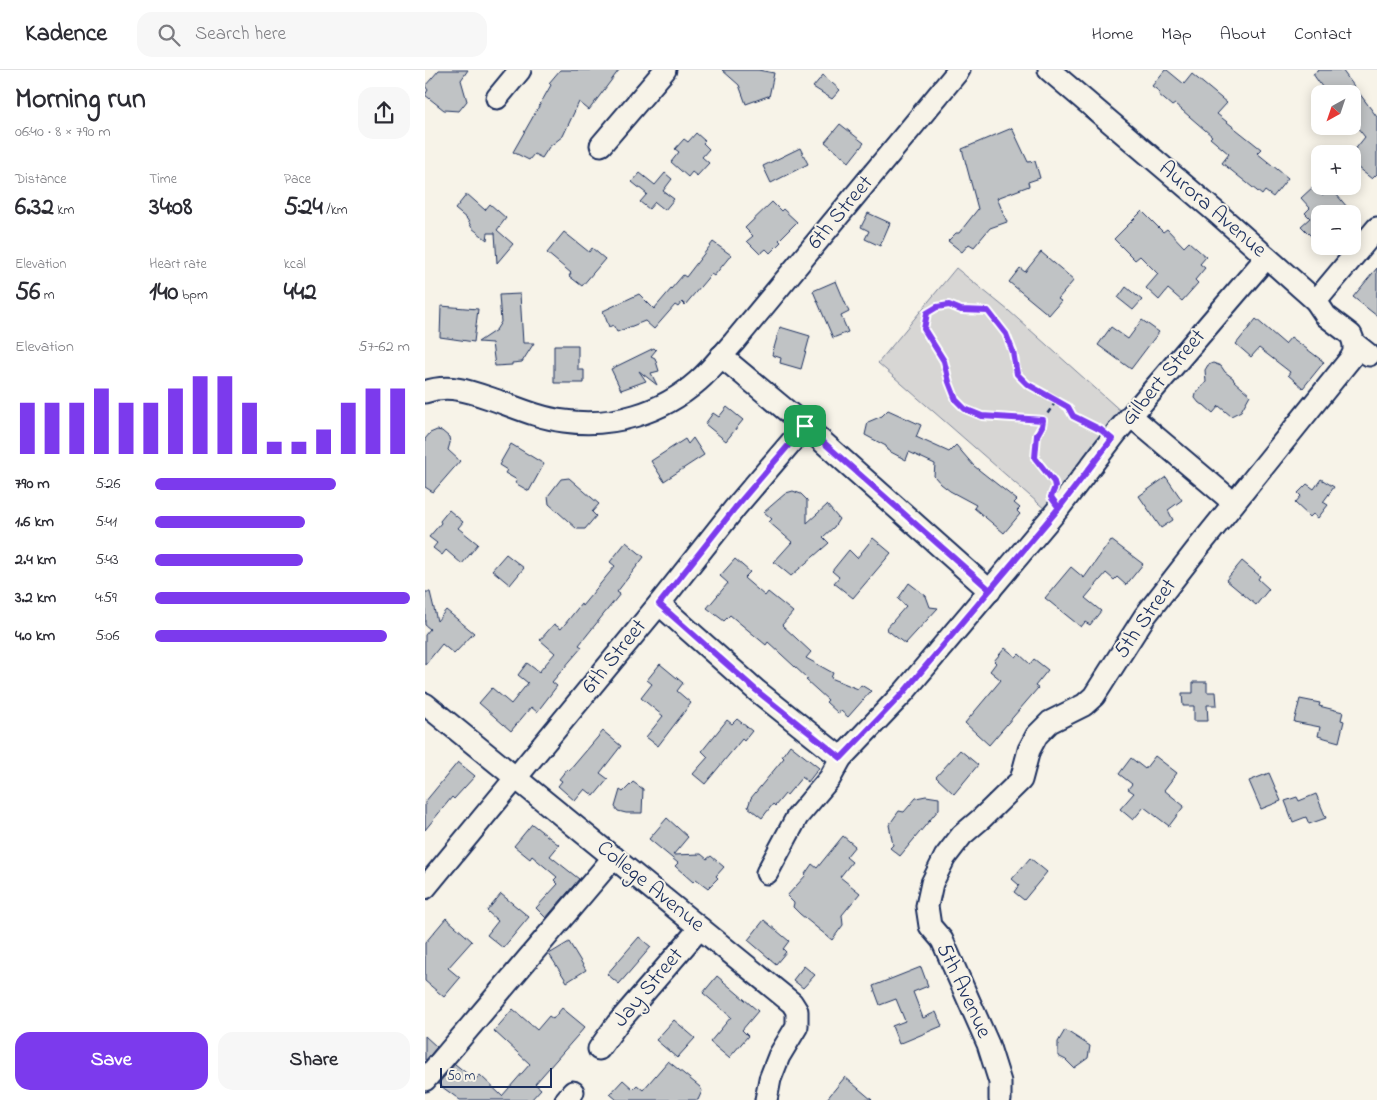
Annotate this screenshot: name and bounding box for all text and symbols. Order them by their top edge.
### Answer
search box [137,12,487,57]
text: Kadence [25,17,107,52]
icon: search [155,21,183,49]
text: Search here [195,21,286,48]
text: Home [1092,22,1133,48]
text: Map [1161,22,1192,48]
text: About [1220,22,1266,48]
text: Contact [1294,22,1352,48]
text: Morning run [15,80,146,121]
north arrow [1311,85,1361,135]
map controls [1311,85,1361,255]
button: share [358,87,410,139]
text: 06:40 · 8 × 790 m [15,120,111,144]
button: + [1311,145,1361,195]
street label: Aurora Avenue [1151,154,1273,266]
street label: 6th Street [800,168,882,257]
text: Distance [15,169,67,190]
text: Time [149,169,177,190]
text: Pace [284,169,311,190]
text: 6.32 [15,190,54,226]
text: 34:08 [149,190,192,226]
text: 5:24 [284,190,323,226]
text: km [54,200,74,221]
text: /km [323,200,348,221]
button: − [1311,205,1361,255]
text: Elevation [15,254,66,275]
text: Heart rate [149,254,207,275]
text: kcal [284,254,306,275]
text: 56 [15,275,40,311]
text: 140 [149,275,178,311]
text: 442 [284,275,317,311]
text: m [40,285,55,306]
text: bpm [178,285,208,306]
street label: Gilbert Street [1114,322,1215,434]
text: Elevation [15,335,74,359]
text: 57–62 m [358,335,410,359]
pin [784,405,826,447]
icon: arrive [791,412,819,440]
text: 790 m [15,472,50,496]
text: 5:26 [95,472,121,496]
text: 1.6 km [15,510,54,534]
text: 5:41 [95,510,117,534]
text: 2.4 km [15,548,56,572]
text: 5:43 [95,548,119,572]
street label: 5th Street [1107,572,1186,666]
text: 3.2 km [15,586,56,610]
text: 4:59 [95,586,117,610]
street label: 6th Street [575,612,656,701]
text: 4.0 km [15,624,55,648]
text: 5:06 [95,624,119,648]
street label: College Avenue [588,833,711,942]
street label: 5th Avenue [927,938,999,1044]
street label: Jay Street [606,941,693,1036]
button: Save [15,1032,208,1090]
button: Share [218,1032,410,1090]
scale bar [440,1065,553,1088]
text: 50 m [447,1066,475,1087]

